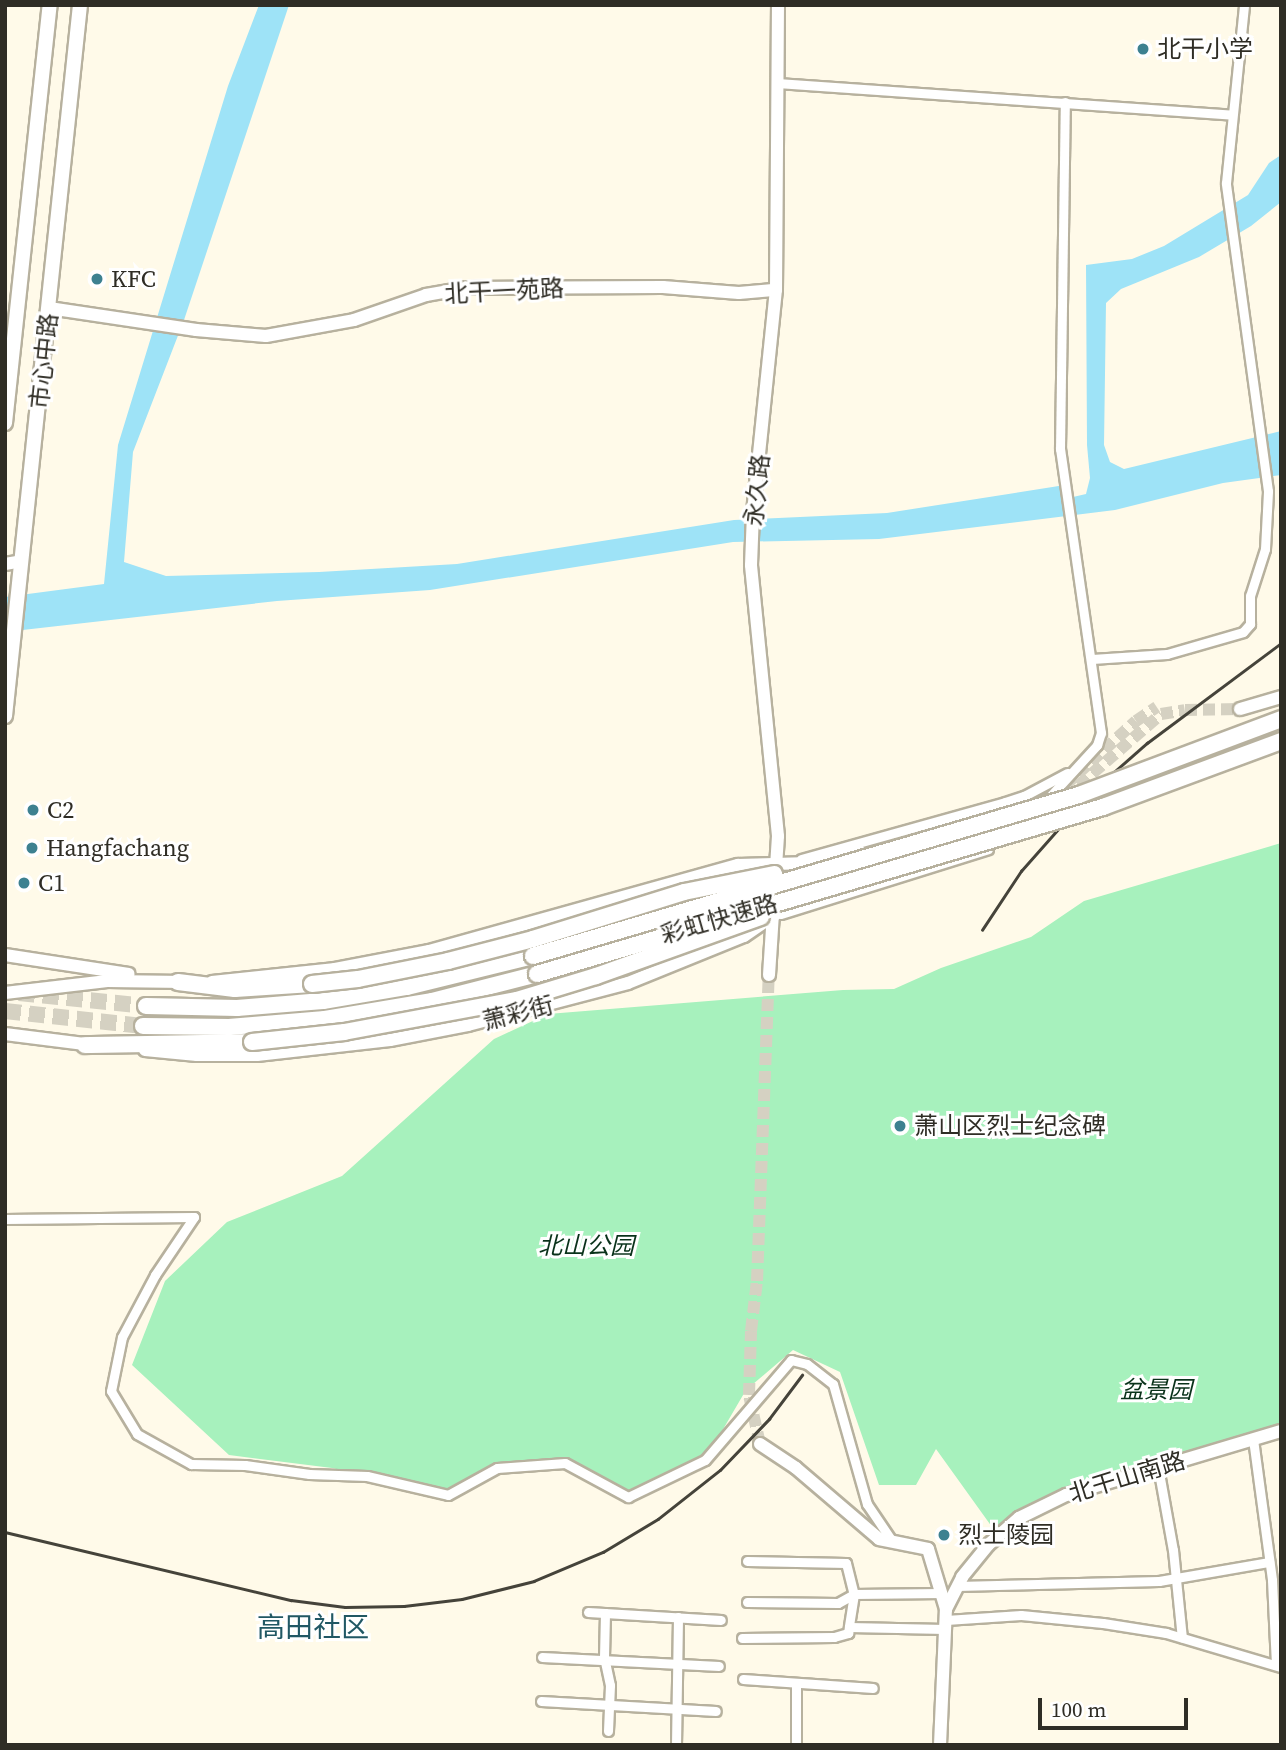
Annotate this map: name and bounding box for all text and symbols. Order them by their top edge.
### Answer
place label: 北干小学 [1157,35,1253,63]
marker: 北干小学 [1135,41,1151,57]
place label: KFC [111,265,156,293]
marker: KFC [89,271,105,287]
street label: 北干一苑路 [443,273,565,309]
street label: 市心中路 [25,312,63,410]
street label: 永久路 [739,453,775,527]
place label: C2 [47,796,74,824]
marker: C2 [25,802,41,818]
place label: Hangfachang [46,834,189,862]
marker: Hangfachang [24,840,40,856]
place label: C1 [38,869,65,897]
marker: C1 [16,875,32,891]
street label: 彩虹快速路 [657,889,781,949]
street label: 萧彩街 [480,990,556,1036]
place label: 萧山区烈士纪念碑 [914,1112,1106,1140]
marker: 萧山区烈士纪念碑 [892,1118,908,1134]
park label: 北山公园 [538,1232,634,1260]
park label: 盆景园 [1120,1376,1192,1404]
street label: 北干山南路 [1065,1446,1189,1508]
place label: 烈士陵园 [958,1521,1054,1549]
marker: 烈士陵园 [936,1527,952,1543]
district label: 高田社区 [257,1610,369,1644]
scale bar [1041,1684,1192,1728]
text: 100 m [1051,1695,1106,1724]

